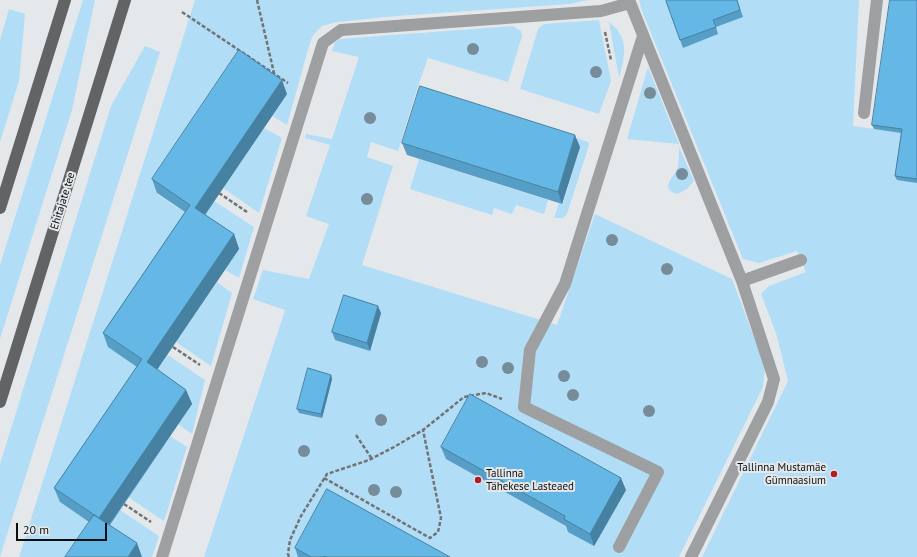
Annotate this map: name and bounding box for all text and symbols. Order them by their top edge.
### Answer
street label: Ehitajate tee [48,171,78,231]
place label: Tallinna Mustamäe Gümnaasium [737,461,826,487]
place label: Tallinna Tähekese Lasteaed [486,467,574,493]
marker: Tallinna Mustamäe Gümnaasium [829,469,839,479]
marker: Tallinna Tähekese Lasteaed [473,475,483,485]
scale bar [18,515,109,541]
text: 20 m [23,522,49,537]

